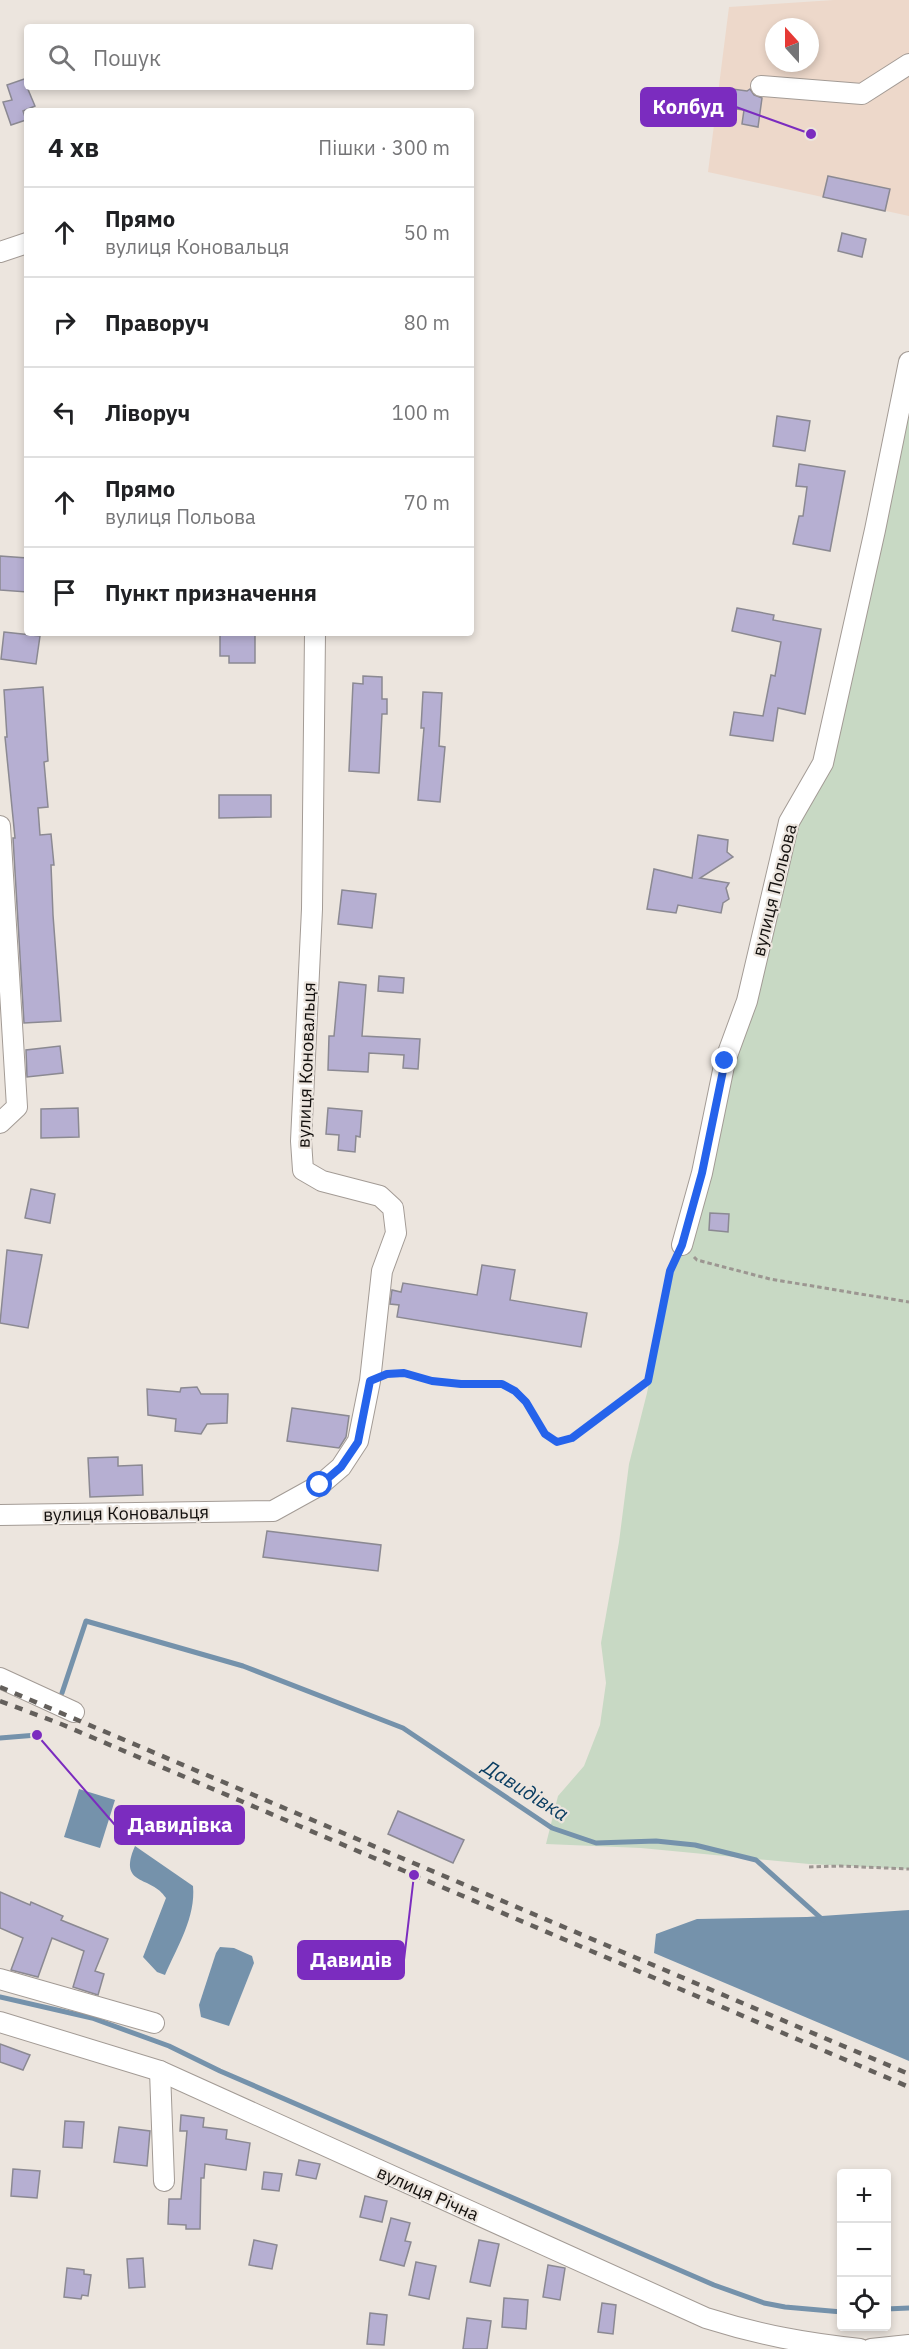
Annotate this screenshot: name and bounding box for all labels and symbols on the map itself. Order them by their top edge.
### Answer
north arrow [765,18,819,72]
callout: Колбуд [641,88,736,126]
text: Колбуд [652,93,724,120]
street label: вулиця Польова [746,821,802,959]
street label: вулиця Коновальця [292,982,320,1148]
route end [711,1047,737,1073]
route start [306,1471,332,1497]
street label: вулиця Коновальця [43,1500,209,1526]
water label: Давидівка [476,1752,574,1827]
callout: Давидівка [115,1806,244,1844]
text: Давидівка [128,1811,232,1838]
callout: Давидів [298,1941,404,1979]
text: Давидів [310,1946,392,1973]
street label: вулиця Річна [373,2160,483,2226]

